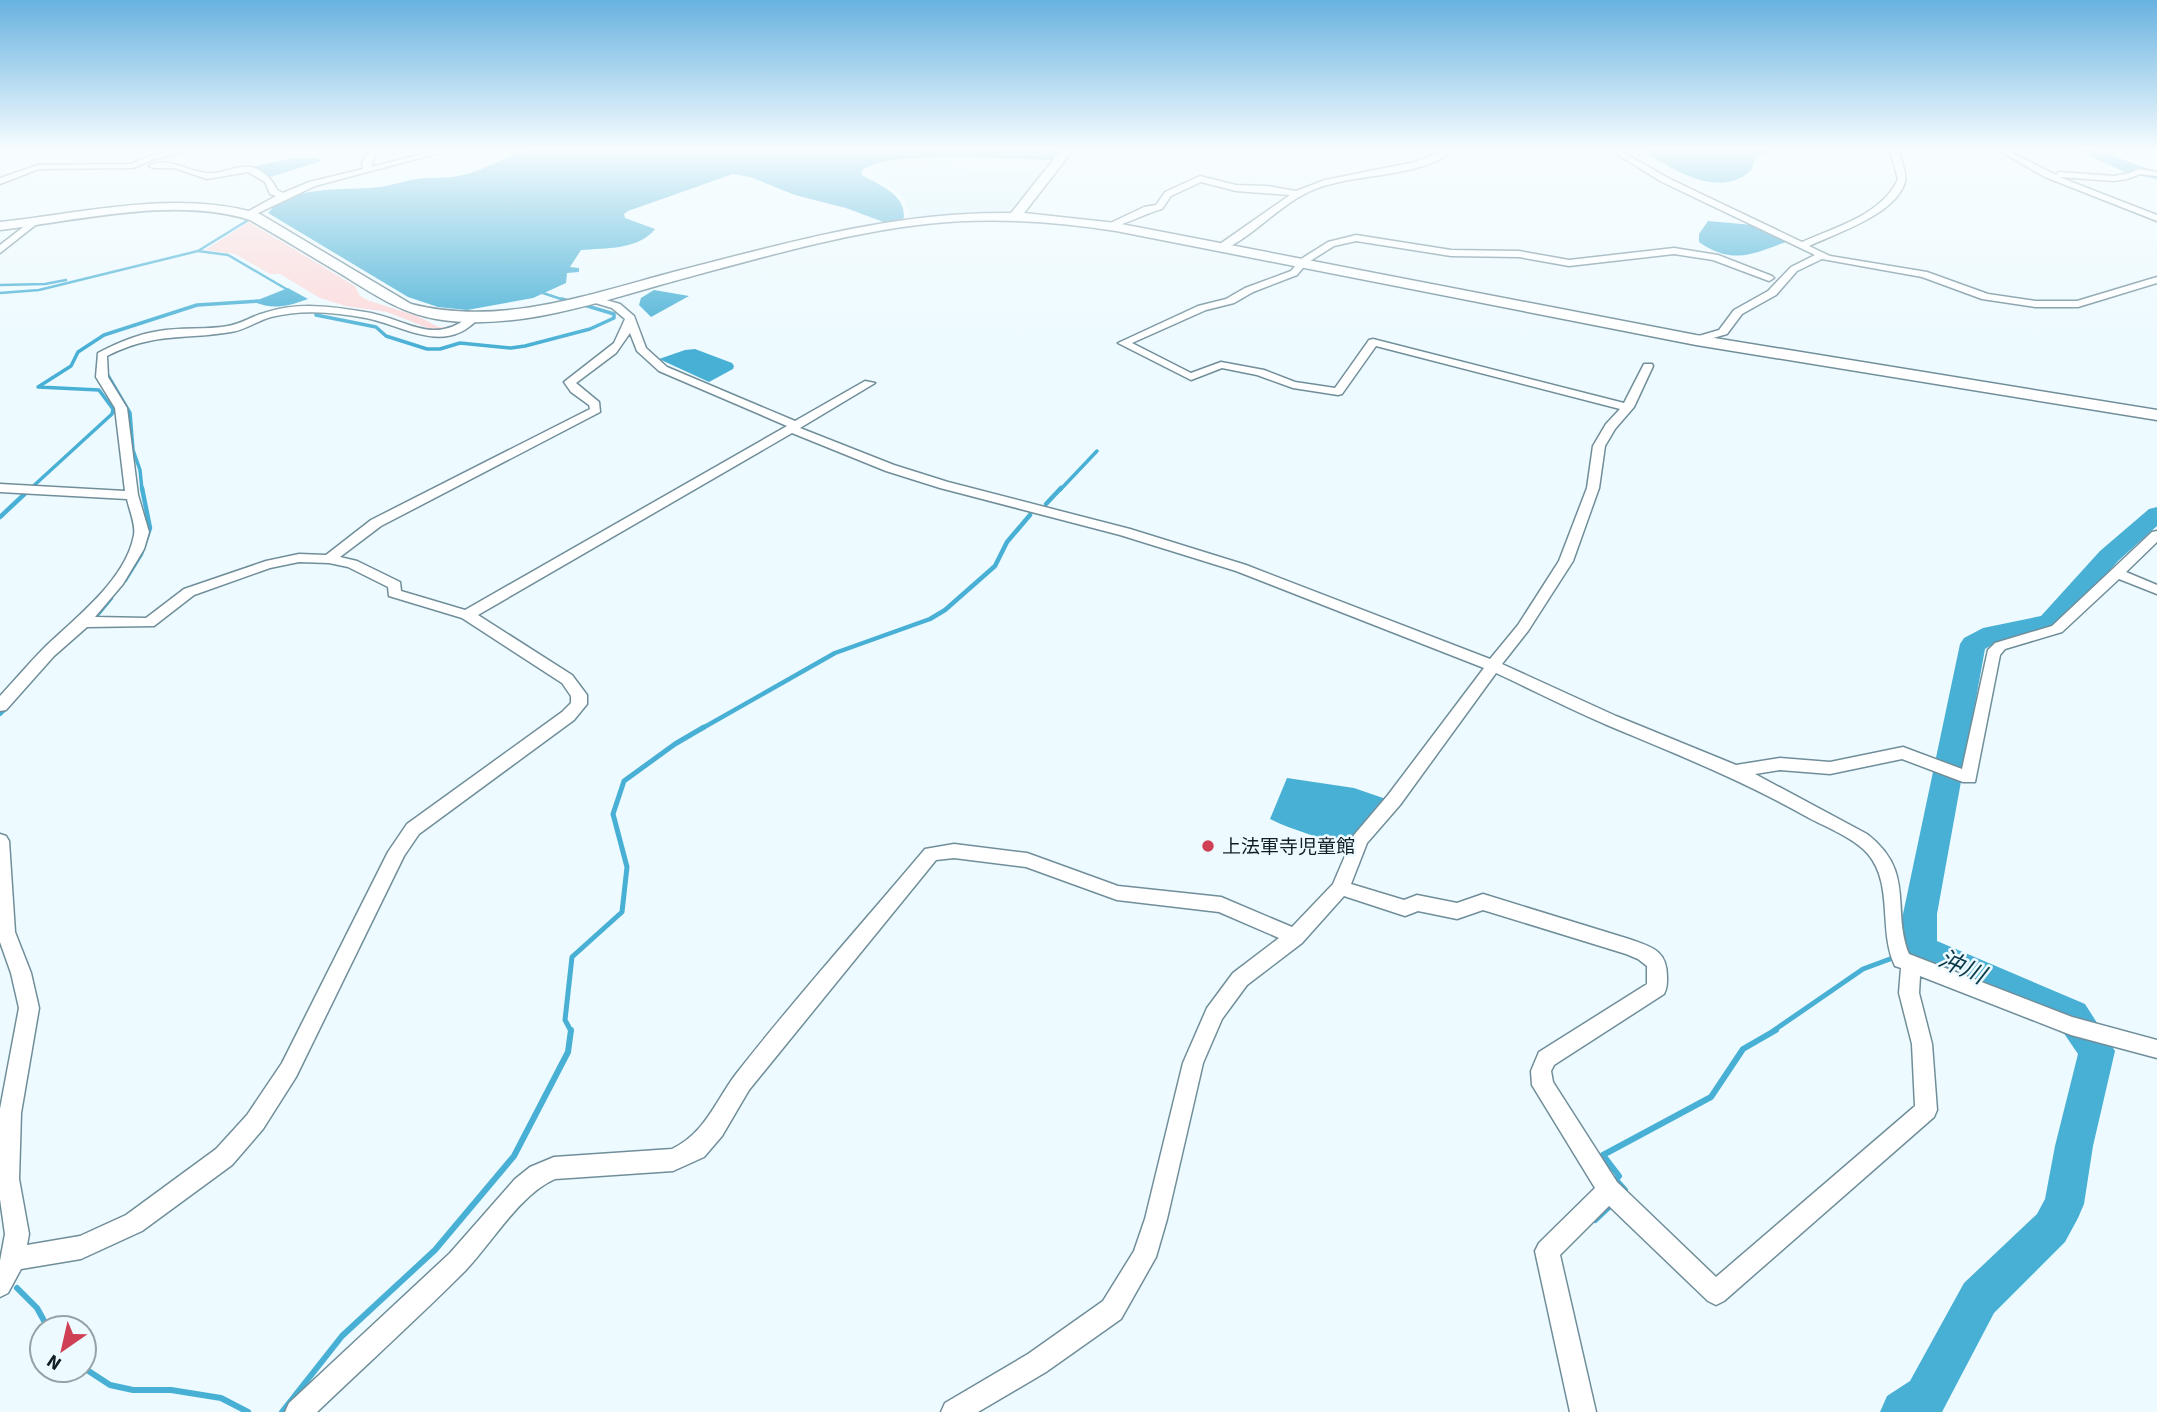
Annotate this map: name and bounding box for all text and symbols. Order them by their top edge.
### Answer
place label: 上法軍寺児童館 [1222,834,1355,861]
marker: 上法軍寺児童館 [1200,838,1216,854]
water label: 沖川 [1933,942,1994,994]
north arrow [28,1314,98,1384]
text: N [42,1347,67,1377]

